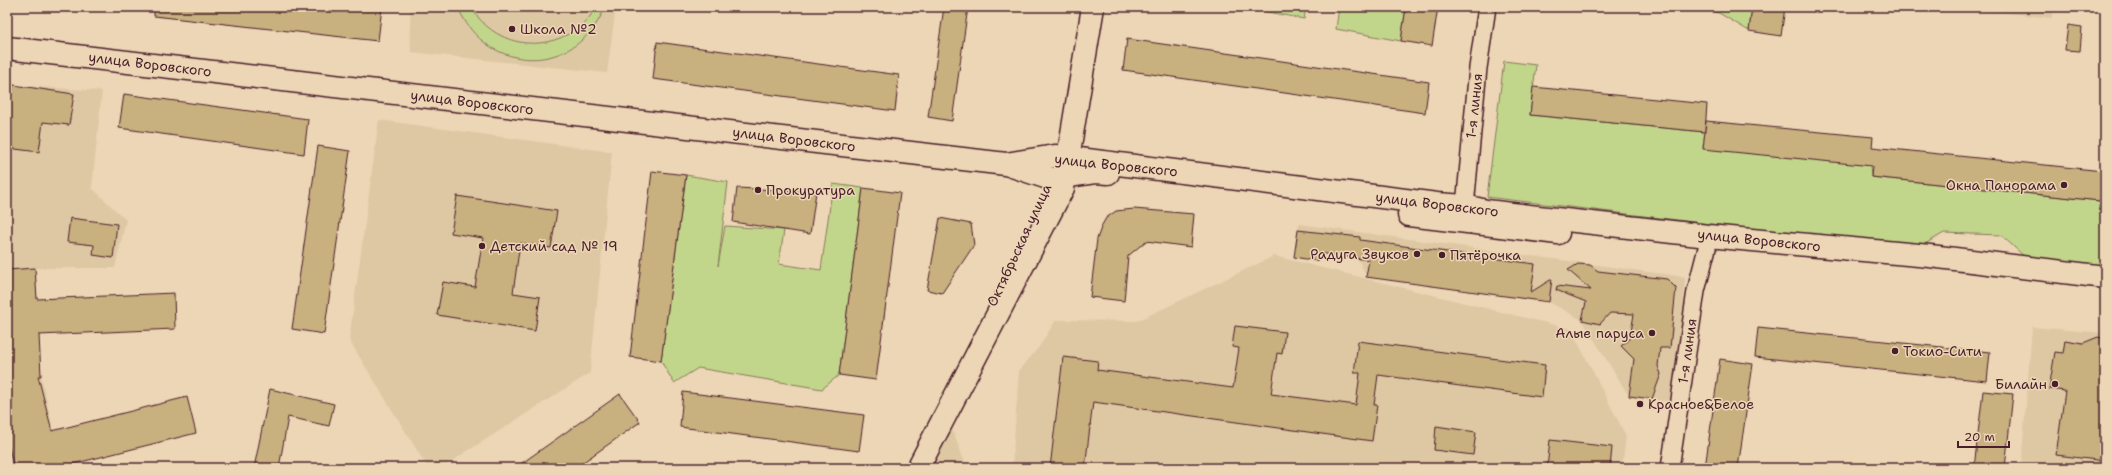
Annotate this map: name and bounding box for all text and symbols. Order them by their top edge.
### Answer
place label: Школа №2 [520,20,597,38]
marker: Школа №2 [507,24,517,34]
street label: улица Воровского [87,48,213,80]
street label: 1-я линия [1462,72,1486,140]
street label: улица Воровского [409,86,535,118]
street label: улица Воровского [731,123,857,155]
street label: улица Воровского [1053,150,1179,180]
place label: Окна Панорама [1946,176,2056,194]
marker: Окна Панорама [2059,180,2069,190]
place label: Прокуратура [766,181,855,199]
street label: Октябрьская улица [983,181,1055,309]
marker: Прокуратура [753,185,763,195]
street label: улица Воровского [1374,188,1500,220]
street label: улица Воровского [1696,225,1822,255]
place label: Детский сад № 19 [490,237,618,255]
marker: Детский сад № 19 [477,241,487,251]
place label: Радуга Звуков [1310,245,1409,263]
place label: Пятёрочка [1450,246,1521,264]
marker: Радуга Звуков [1412,249,1422,259]
marker: Пятёрочка [1437,250,1447,260]
street label: 1-я линия [1674,317,1700,385]
place label: Алые паруса [1555,324,1644,342]
marker: Алые паруса [1647,328,1657,338]
place label: Токио-Сити [1903,342,1982,360]
marker: Токио-Сити [1890,346,1900,356]
place label: Билайн [1995,375,2047,393]
marker: Билайн [2050,379,2060,389]
place label: Красное&Белое [1648,395,1754,413]
marker: Красное&Белое [1635,399,1645,409]
scale bar [1958,423,2009,449]
text: 20 m [1964,429,1995,445]

